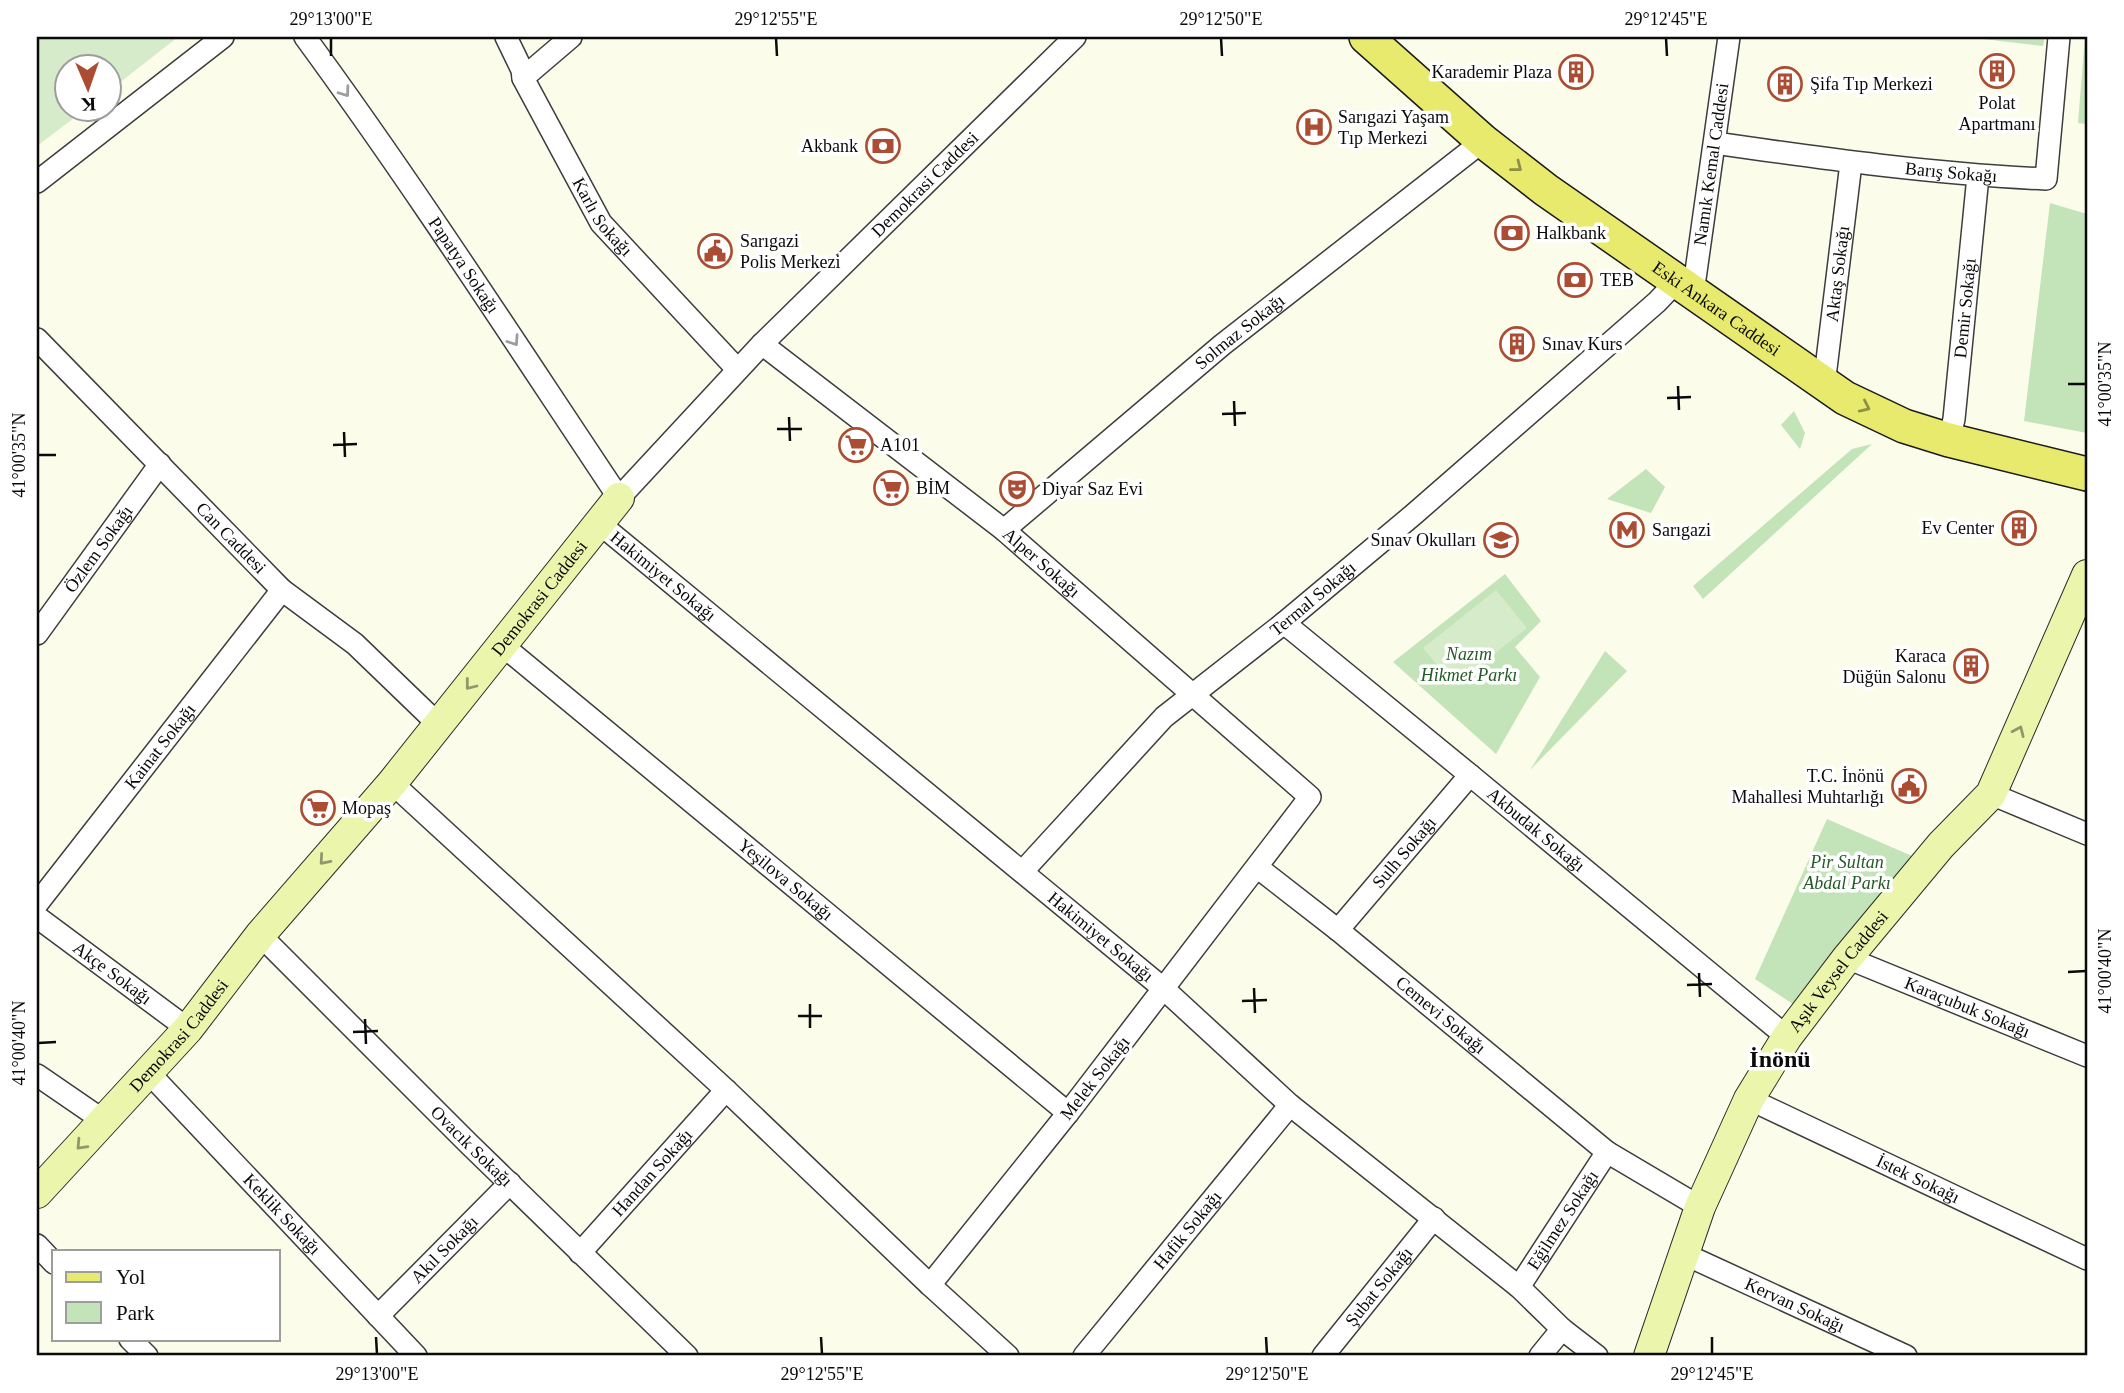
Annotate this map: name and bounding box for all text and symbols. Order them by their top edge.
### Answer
text: 29°13'00"E [290,9,372,29]
text: 29°12'55"E [735,9,817,29]
text: 29°12'50"E [1180,9,1262,29]
text: 29°12'45"E [1625,9,1707,29]
north arrow [52,52,122,122]
building icon: Polat Apartmanı [1978,52,2016,90]
building icon: Karademir Plaza [1557,53,1595,91]
place label: Karademir Plaza [1432,62,1552,82]
building icon: Şifa Tıp Merkezi [1766,65,1804,103]
place label: Şifa Tıp Merkezi [1810,74,1933,94]
street label: Namık Kemal Caddesi [1690,82,1732,247]
one-way arrow [337,84,350,97]
place label: Polat Apartmanı [1959,93,2035,134]
text: K [81,94,96,115]
place label: Sarıgazi Yaşam Tıp Merkezi [1338,107,1449,148]
hospital icon: Sarıgazi Yaşam Tıp Merkezi [1295,108,1333,146]
bank icon: Akbank [864,127,902,165]
street label: Demokrasi Caddesi [867,128,982,241]
place label: Akbank [801,136,858,156]
one-way arrow [1509,158,1521,171]
street label: Barış Sokağı [1904,158,1998,186]
street label: Karlı Sokağı [568,174,637,260]
street label: Papatya Sokağı [424,213,503,317]
bank icon: Halkbank [1493,214,1531,252]
place label: Halkbank [1536,223,1606,243]
street label: Aktaş Sokağı [1822,225,1853,323]
place label: Sarıgazi Polis Merkezi [740,231,841,272]
public building icon: Sarıgazi Polis Merkezi [696,232,734,270]
street label: Eski Ankara Caddesi [1649,257,1784,360]
street label: Demir Sokağı [1950,257,1980,359]
bank icon: TEB [1556,261,1594,299]
place label: TEB [1600,270,1634,290]
street label: Solmaz Sokağı [1191,290,1288,373]
building icon: Sınav Kurs [1498,325,1536,363]
one-way arrow [506,333,518,346]
place label: Sınav Kurs [1542,334,1623,354]
text: 41°00'35"N [2095,342,2115,426]
one-way arrow [1857,399,1870,413]
text: 41°00'35"N [9,413,29,497]
supermarket icon: A101 [837,426,875,464]
place label: A101 [880,435,920,455]
supermarket icon: BİM [872,469,910,507]
theatre icon: Diyar Saz Evi [998,470,1036,508]
place label: BİM [916,478,950,498]
place label: Diyar Saz Evi [1042,479,1143,499]
street label: Can Caddesi [192,498,270,578]
street label: Özlem Sokağı [60,502,137,596]
building icon: Ev Center [2000,509,2038,547]
metro station icon: Sarıgazi [1608,511,1646,549]
place label: Ev Center [1922,518,1994,538]
place label: Sarıgazi [1652,520,1711,540]
school or university icon: Sınav Okulları [1482,521,1520,559]
street label: Alper Sokağı [999,524,1084,602]
street label: Hakimiyet Sokağı [607,527,720,625]
place label: Sınav Okulları [1371,530,1476,550]
street label: Demokrasi Caddesi [487,537,591,660]
street label: Termal Sokağı [1266,557,1360,640]
park label: Nazım Hikmet Parkı [1420,644,1517,685]
place label: Karaca Düğün Salonu [1843,646,1946,687]
building icon: Karaca Düğün Salonu [1952,647,1990,685]
one-way arrow [465,678,478,690]
street label: Kainat Sokağı [121,700,199,793]
one-way arrow [2011,726,2025,738]
place label: T.C. İnönü Mahallesi Muhtarlığı [1732,766,1884,807]
public building icon: T.C. İnönü Mahallesi Muhtarlığı [1890,767,1928,805]
street label: Akbudak Sokağı [1483,784,1589,876]
supermarket icon: Mopaş [299,789,337,827]
place label: Mopaş [342,798,391,818]
street label: Sulh Sokağı [1368,813,1440,892]
street label: Yeşilova Sokağı [734,835,837,924]
one-way arrow [320,852,332,865]
park label: Pir Sultan Abdal Parkı [1802,852,1891,893]
street label: Hakimiyet Sokağı [1044,888,1157,986]
street label: Aşık Veysel Caddesi [1784,907,1892,1036]
text: 41°00'40"N [2095,929,2115,1013]
street label: Akçe Sokağı [69,937,156,1009]
street label: Cemevi Sokağı [1392,972,1490,1058]
street label: Karaçubuk Sokağı [1902,973,2033,1042]
street label: Demokrasi Caddesi [125,975,232,1096]
text: 41°00'40"N [9,1001,29,1085]
street label: Melek Sokağı [1056,1032,1134,1124]
district label: İnönü [1749,1046,1811,1072]
street label: Ovacık Sokağı [427,1102,517,1191]
street label: Handan Sokağı [608,1125,696,1220]
one-way arrow [77,1137,90,1150]
street label: İstek Sokağı [1873,1151,1963,1207]
street label: Eğilmez Sokağı [1523,1167,1602,1273]
street label: Keklik Sokağı [239,1170,325,1259]
street label: Hafik Sokağı [1149,1187,1225,1273]
street label: Akıl Sokağı [407,1212,482,1287]
street label: Şubat Sokağı [1341,1243,1417,1330]
legend [52,1250,280,1340]
text: Yol [116,1265,146,1289]
street label: Kervan Sokağı [1742,1273,1848,1336]
text: Park [116,1301,155,1325]
text: 29°13'00"E [336,1364,418,1384]
text: 29°12'55"E [781,1364,863,1384]
text: 29°12'50"E [1226,1364,1308,1384]
text: 29°12'45"E [1671,1364,1753,1384]

